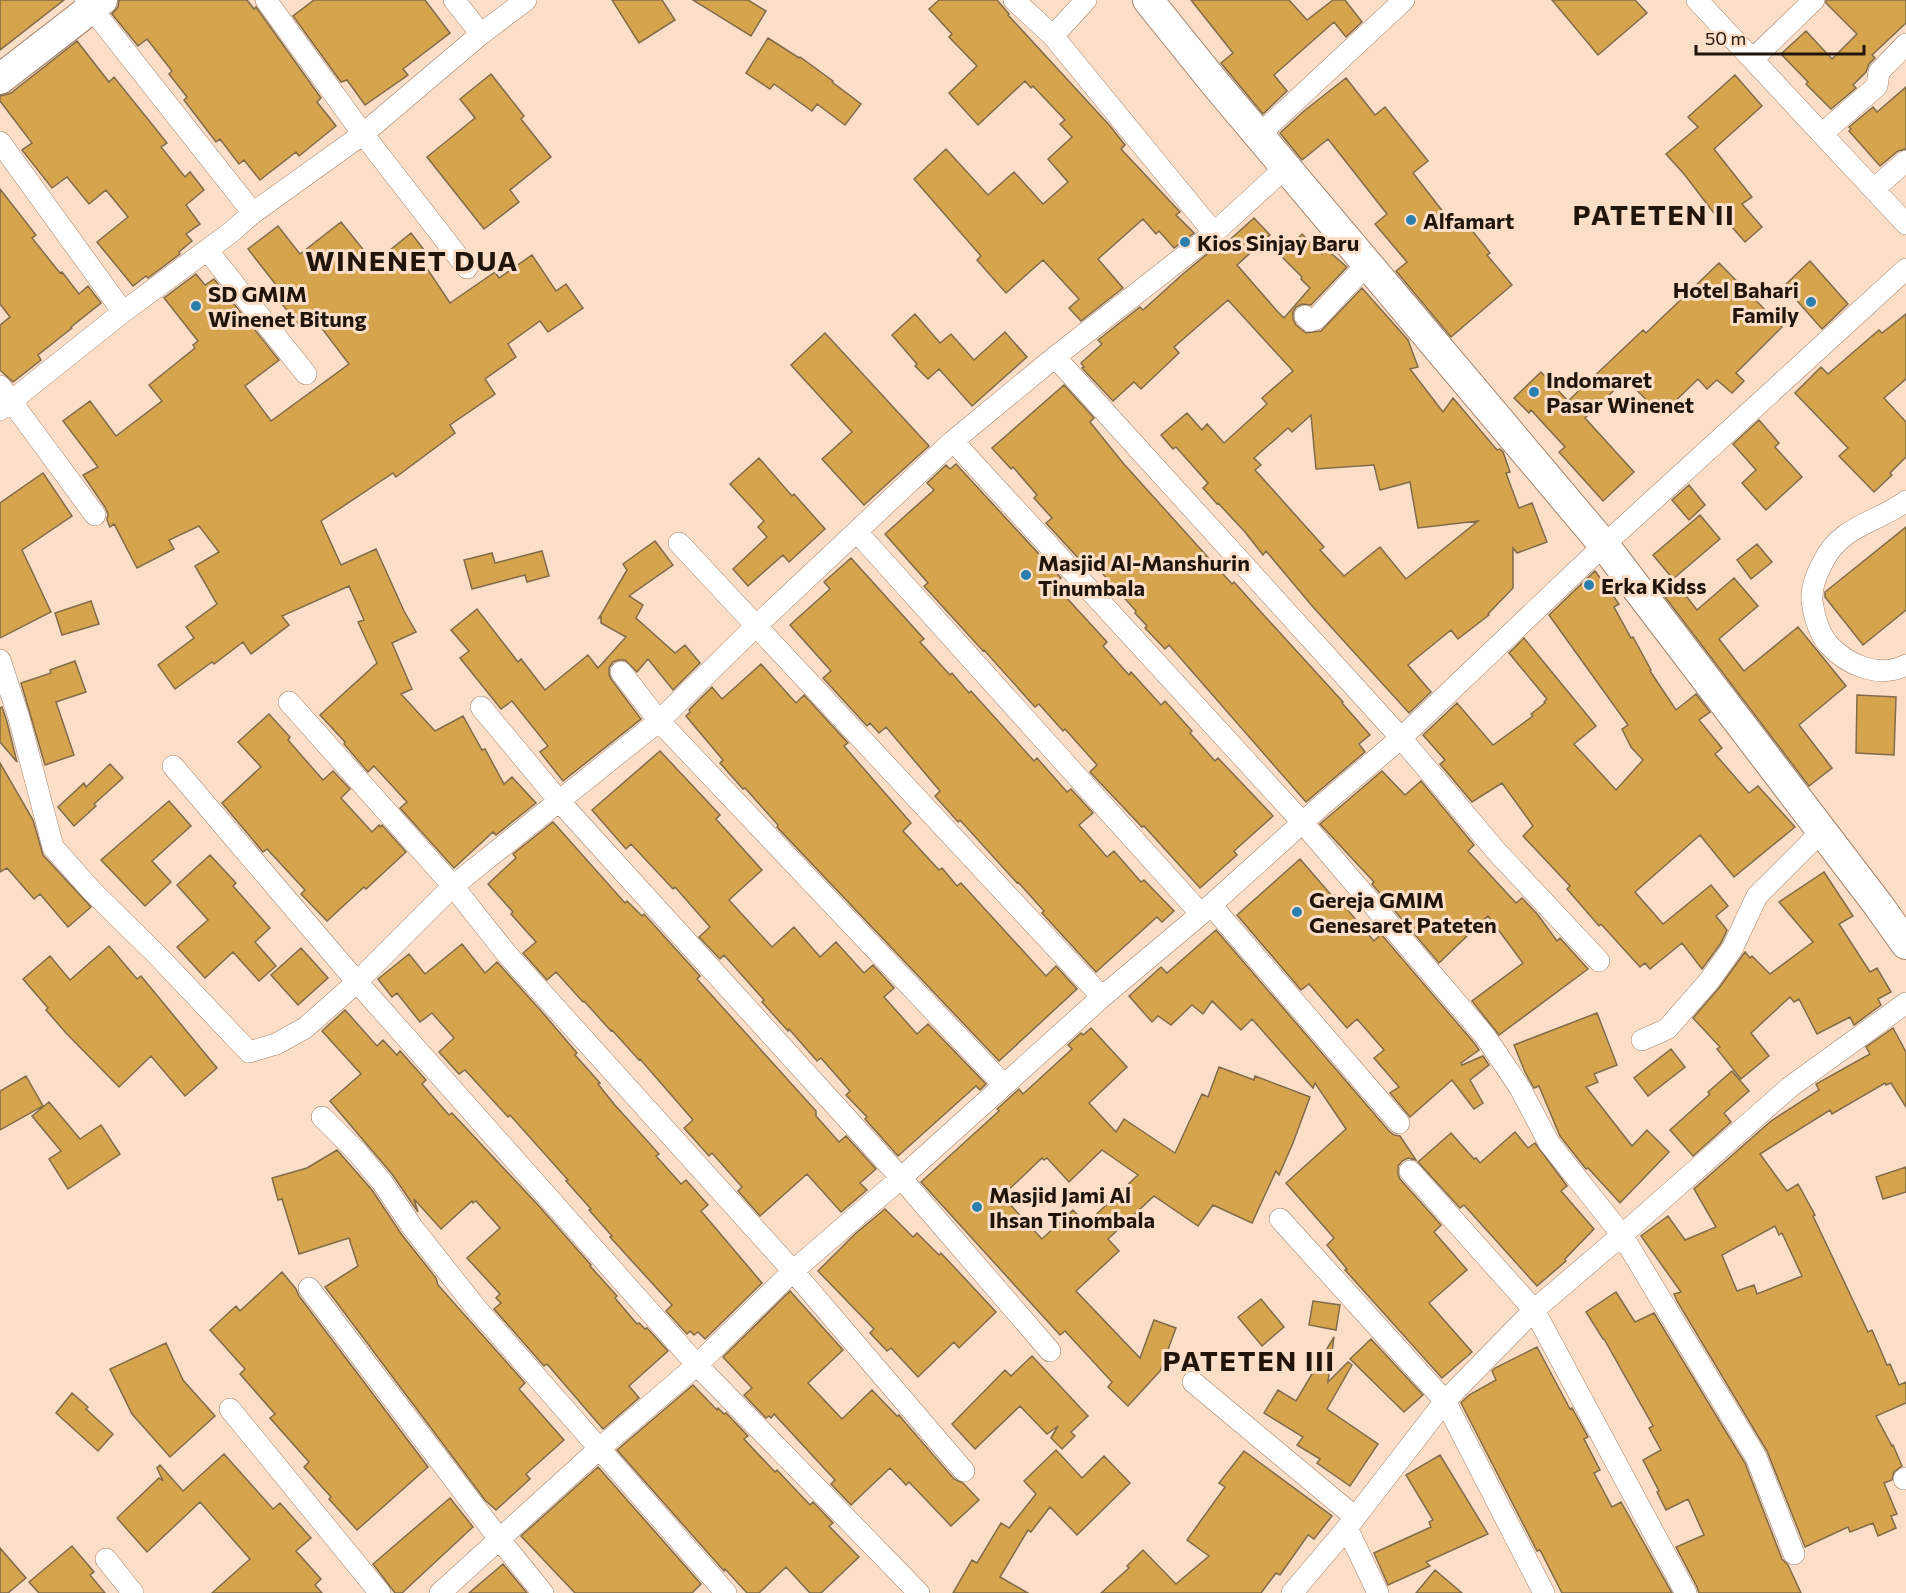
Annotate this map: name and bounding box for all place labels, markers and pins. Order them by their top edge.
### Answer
place label: Alfamart [1423,207,1514,234]
marker: Alfamart [1404,213,1418,227]
place label: Kios Sinjay Baru [1197,229,1359,256]
marker: Kios Sinjay Baru [1178,235,1192,249]
place label: Hotel Bahari Family [1673,276,1799,328]
place label: SD GMIM Winenet Bitung [208,280,367,332]
marker: Hotel Bahari Family [1804,295,1818,309]
marker: SD GMIM Winenet Bitung [189,299,203,313]
place label: Indomaret Pasar Winenet [1546,366,1694,418]
marker: Indomaret Pasar Winenet [1527,385,1541,399]
place label: Masjid Al-Manshurin Tinumbala [1038,549,1250,601]
marker: Masjid Al-Manshurin Tinumbala [1019,568,1033,582]
place label: Erka Kidss [1601,572,1706,599]
marker: Erka Kidss [1582,578,1596,592]
place label: Gereja GMIM Genesaret Pateten [1309,886,1497,938]
marker: Gereja GMIM Genesaret Pateten [1290,905,1304,919]
place label: Masjid Jami Al Ihsan Tinombala [989,1181,1155,1233]
marker: Masjid Jami Al Ihsan Tinombala [970,1200,984,1214]

